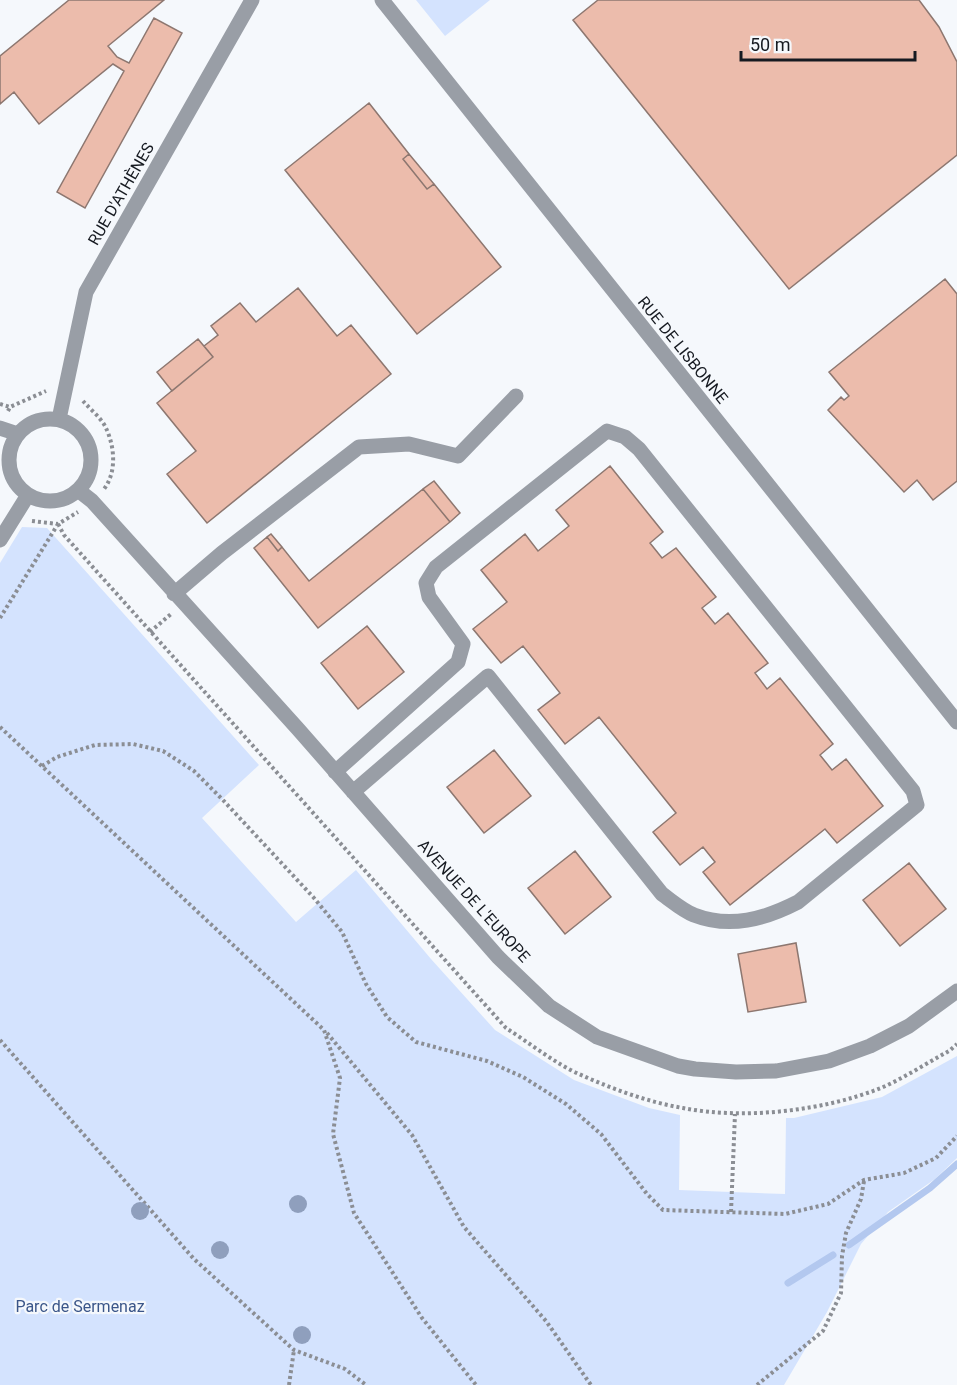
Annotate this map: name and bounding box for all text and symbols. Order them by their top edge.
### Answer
scale bar [741,24,915,62]
text: 50 m [750,34,790,55]
street label: RUE D'ATHÈNES [84,139,158,249]
street label: RUE DE LISBONNE [634,293,732,407]
street label: AVENUE DE L'EUROPE [414,836,534,966]
park label: Parc de Sermenaz [15,1297,145,1316]

